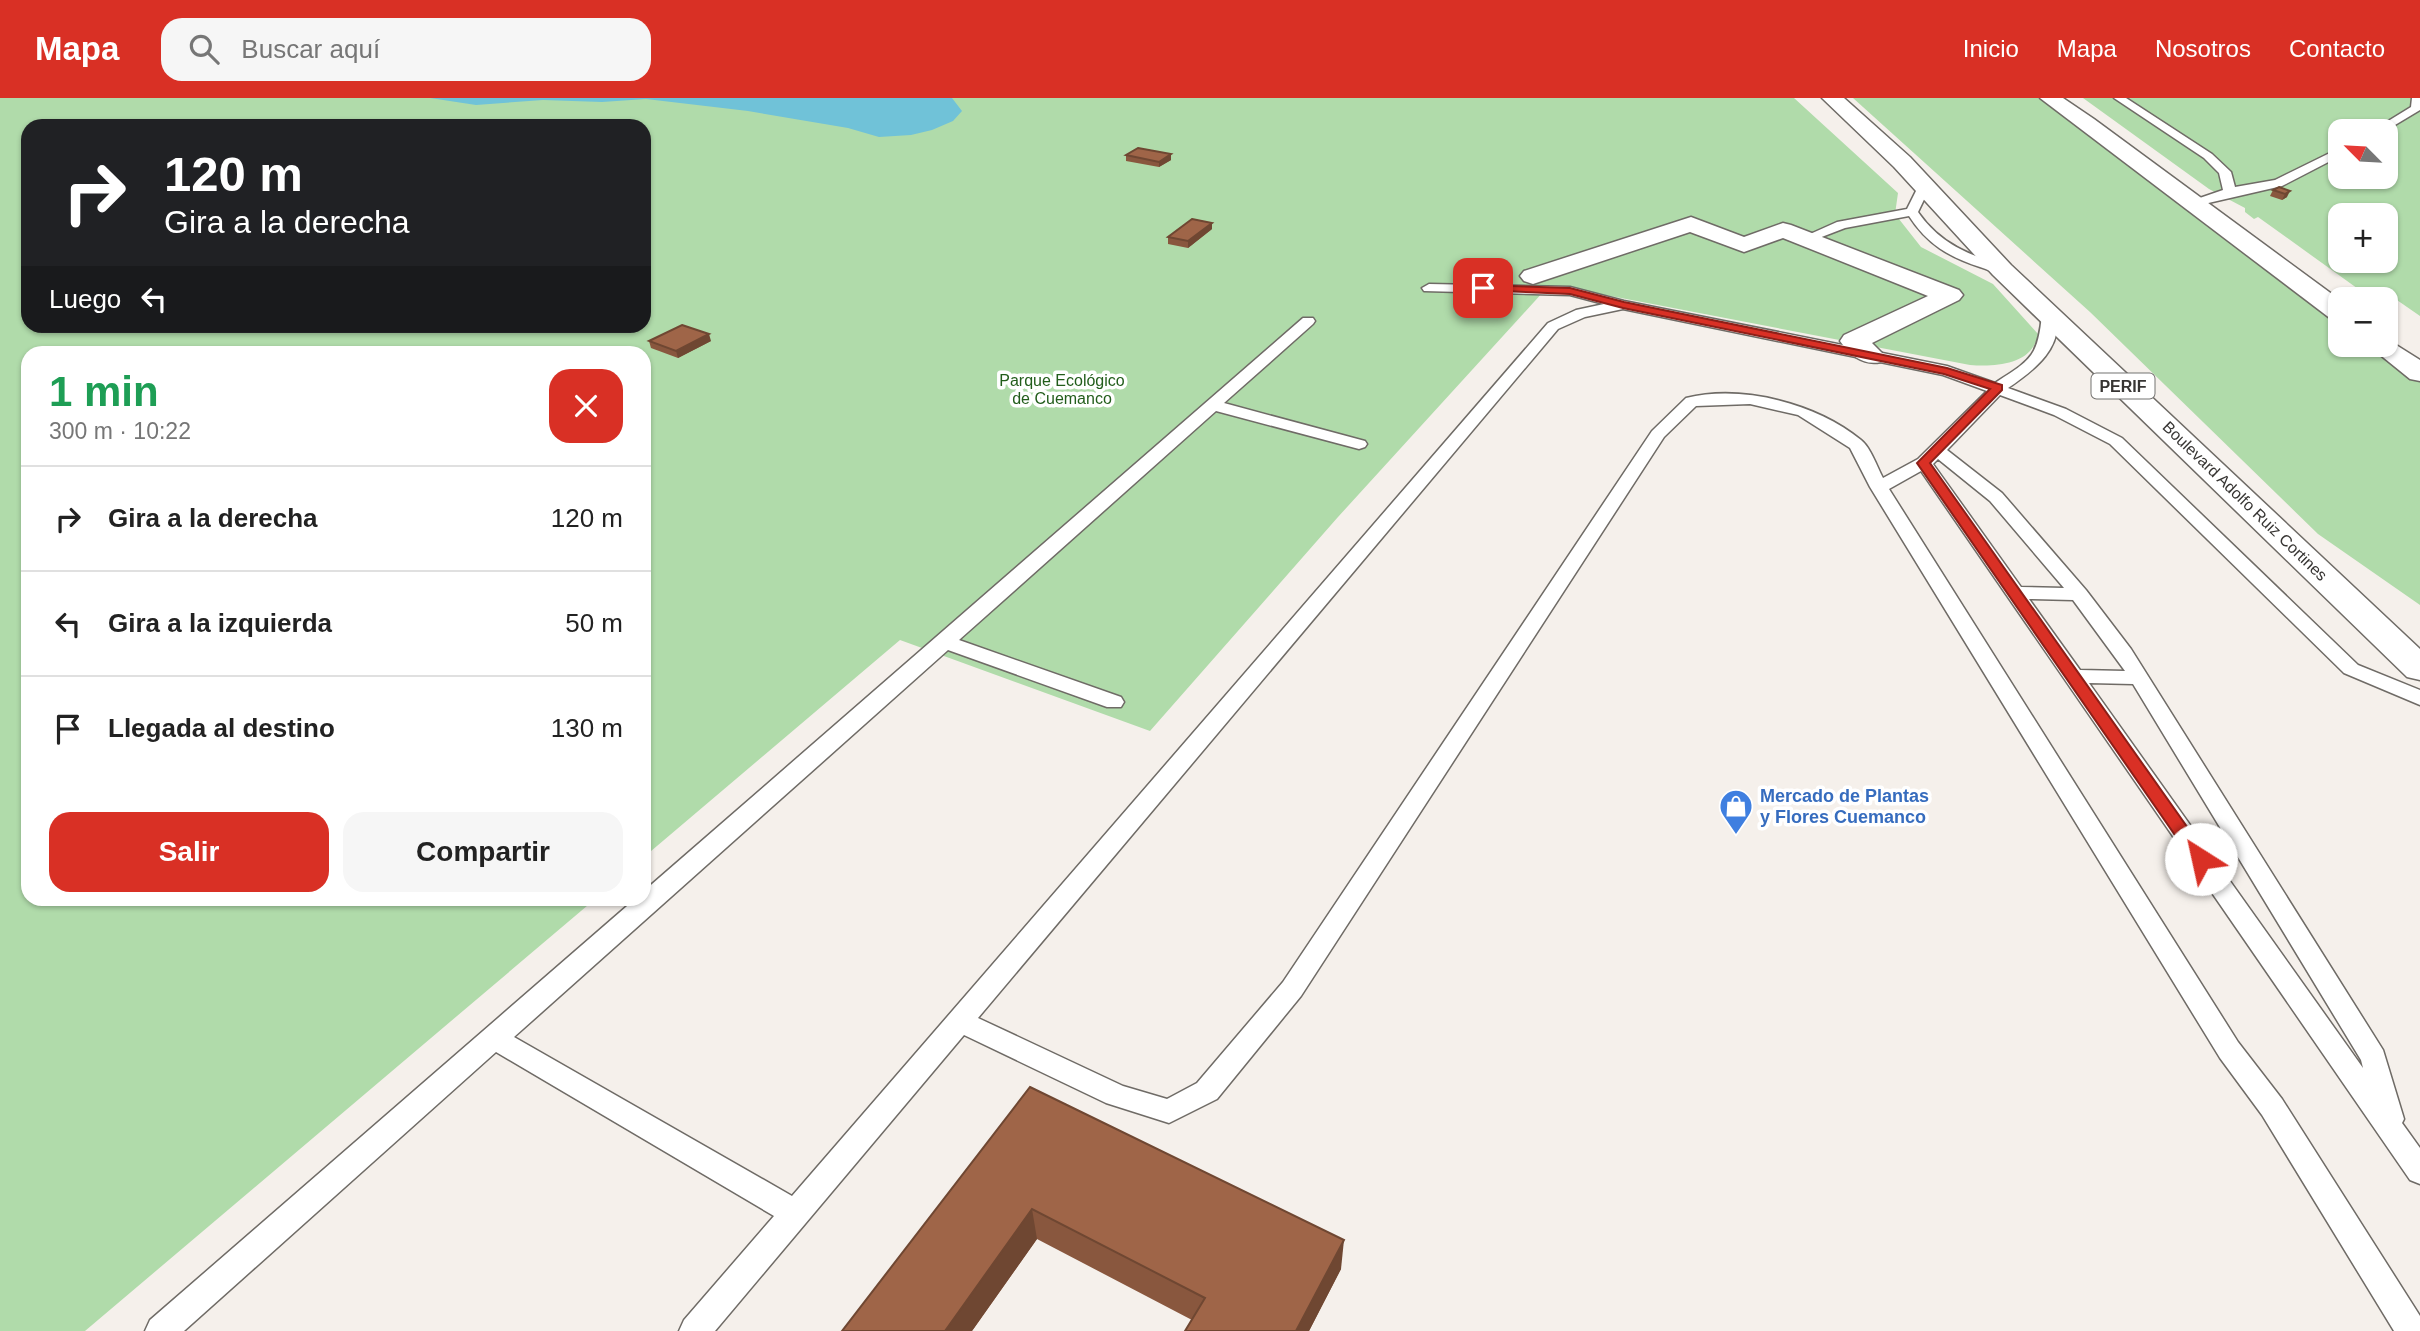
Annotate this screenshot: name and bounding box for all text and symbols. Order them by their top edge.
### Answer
search box [161,18,651,81]
text: Mapa [35,30,119,67]
icon: search [185,30,223,68]
text: Buscar aquí [241,34,380,64]
text: Inicio [1963,35,2019,62]
text: Mapa [2057,35,2117,62]
text: Nosotros [2155,35,2251,62]
text: Contacto [2289,35,2385,62]
north arrow [2328,119,2398,189]
map controls [2328,119,2398,357]
icon: right [49,147,140,238]
text: 120 m [164,147,303,201]
button: + [2328,203,2398,273]
text: Gira a la derecha [164,204,409,240]
pin [1453,258,1513,318]
icon: arrive [1464,269,1502,307]
icon: left [135,280,173,318]
text: Luego [49,284,121,314]
button: − [2328,287,2398,357]
text: 1 min [49,368,159,415]
button: close [549,369,623,443]
park label: Parque Ecológico de Cuemanco [999,372,1125,407]
road number: PERIF [2092,374,2154,398]
text: 300 m · 10:22 [49,418,191,444]
street label: Boulevard Adolfo Ruiz Cortines [2159,418,2331,584]
icon: right [49,500,87,538]
text: Gira a la derecha [108,503,318,533]
text: 120 m [551,503,623,533]
icon: left [49,605,87,643]
text: Gira a la izquierda [108,608,332,638]
text: 50 m [565,608,623,638]
icon: arrive [49,710,87,748]
text: Llegada al destino [108,713,335,743]
text: 130 m [551,713,623,743]
place label: Mercado de Plantas y Flores Cuemanco [1760,786,1929,827]
shop icon: Mercado de Plantas y Flores Cuemanco [1717,787,1755,836]
button: Salir [49,812,329,892]
button: Compartir [343,812,623,892]
position arrow [2164,822,2238,896]

